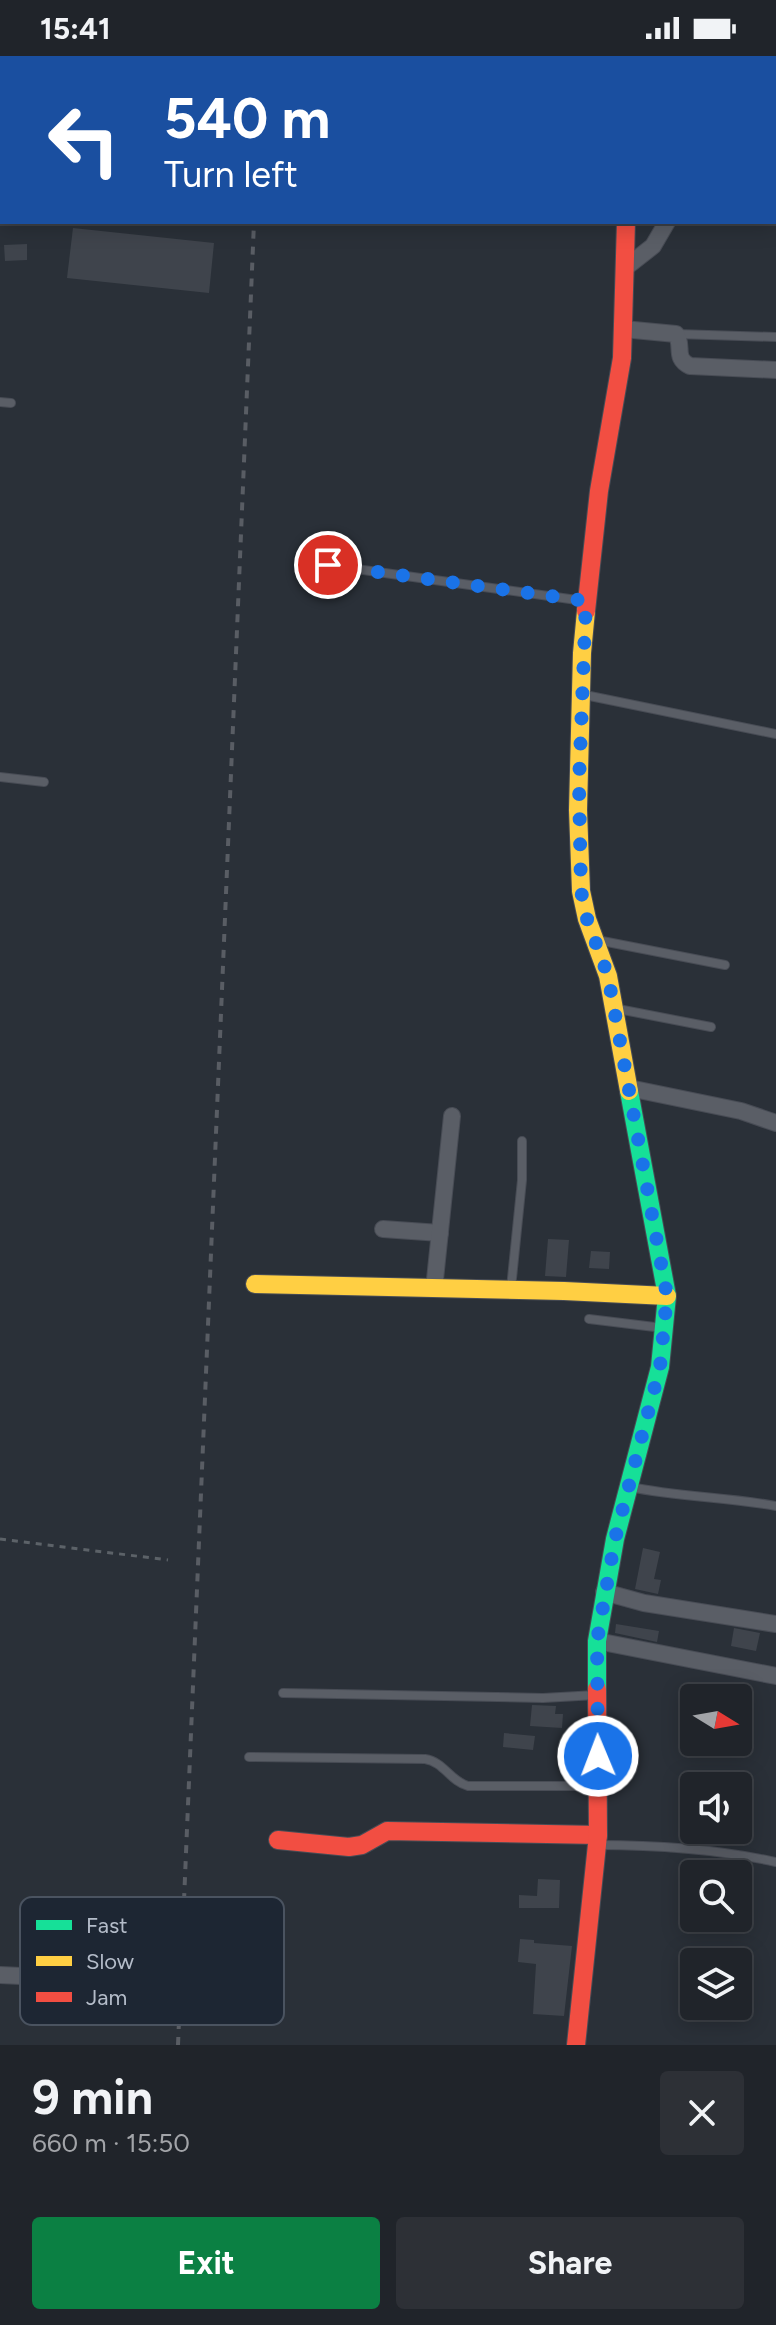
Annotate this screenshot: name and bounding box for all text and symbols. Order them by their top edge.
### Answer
text: 15:41 [40,10,111,47]
text: 540 m [164,85,330,152]
icon: left [32,88,136,192]
text: Turn left [164,153,298,196]
pin [294,531,362,599]
icon: arrive [306,543,350,587]
north arrow [680,1684,752,1756]
map controls [680,1684,752,2020]
position arrow [556,1714,640,1798]
button: sound [680,1772,752,1844]
button: search [680,1860,752,1932]
legend [20,1897,284,2025]
text: Fast [86,1912,128,1939]
text: Slow [86,1948,135,1975]
button: layers [680,1948,752,2020]
text: Jam [86,1984,127,2011]
text: 9 min [32,2068,153,2126]
button: close [660,2071,744,2155]
text: 660 m · 15:50 [32,2127,190,2159]
button: Exit [32,2217,380,2309]
button: Share [396,2217,744,2309]

